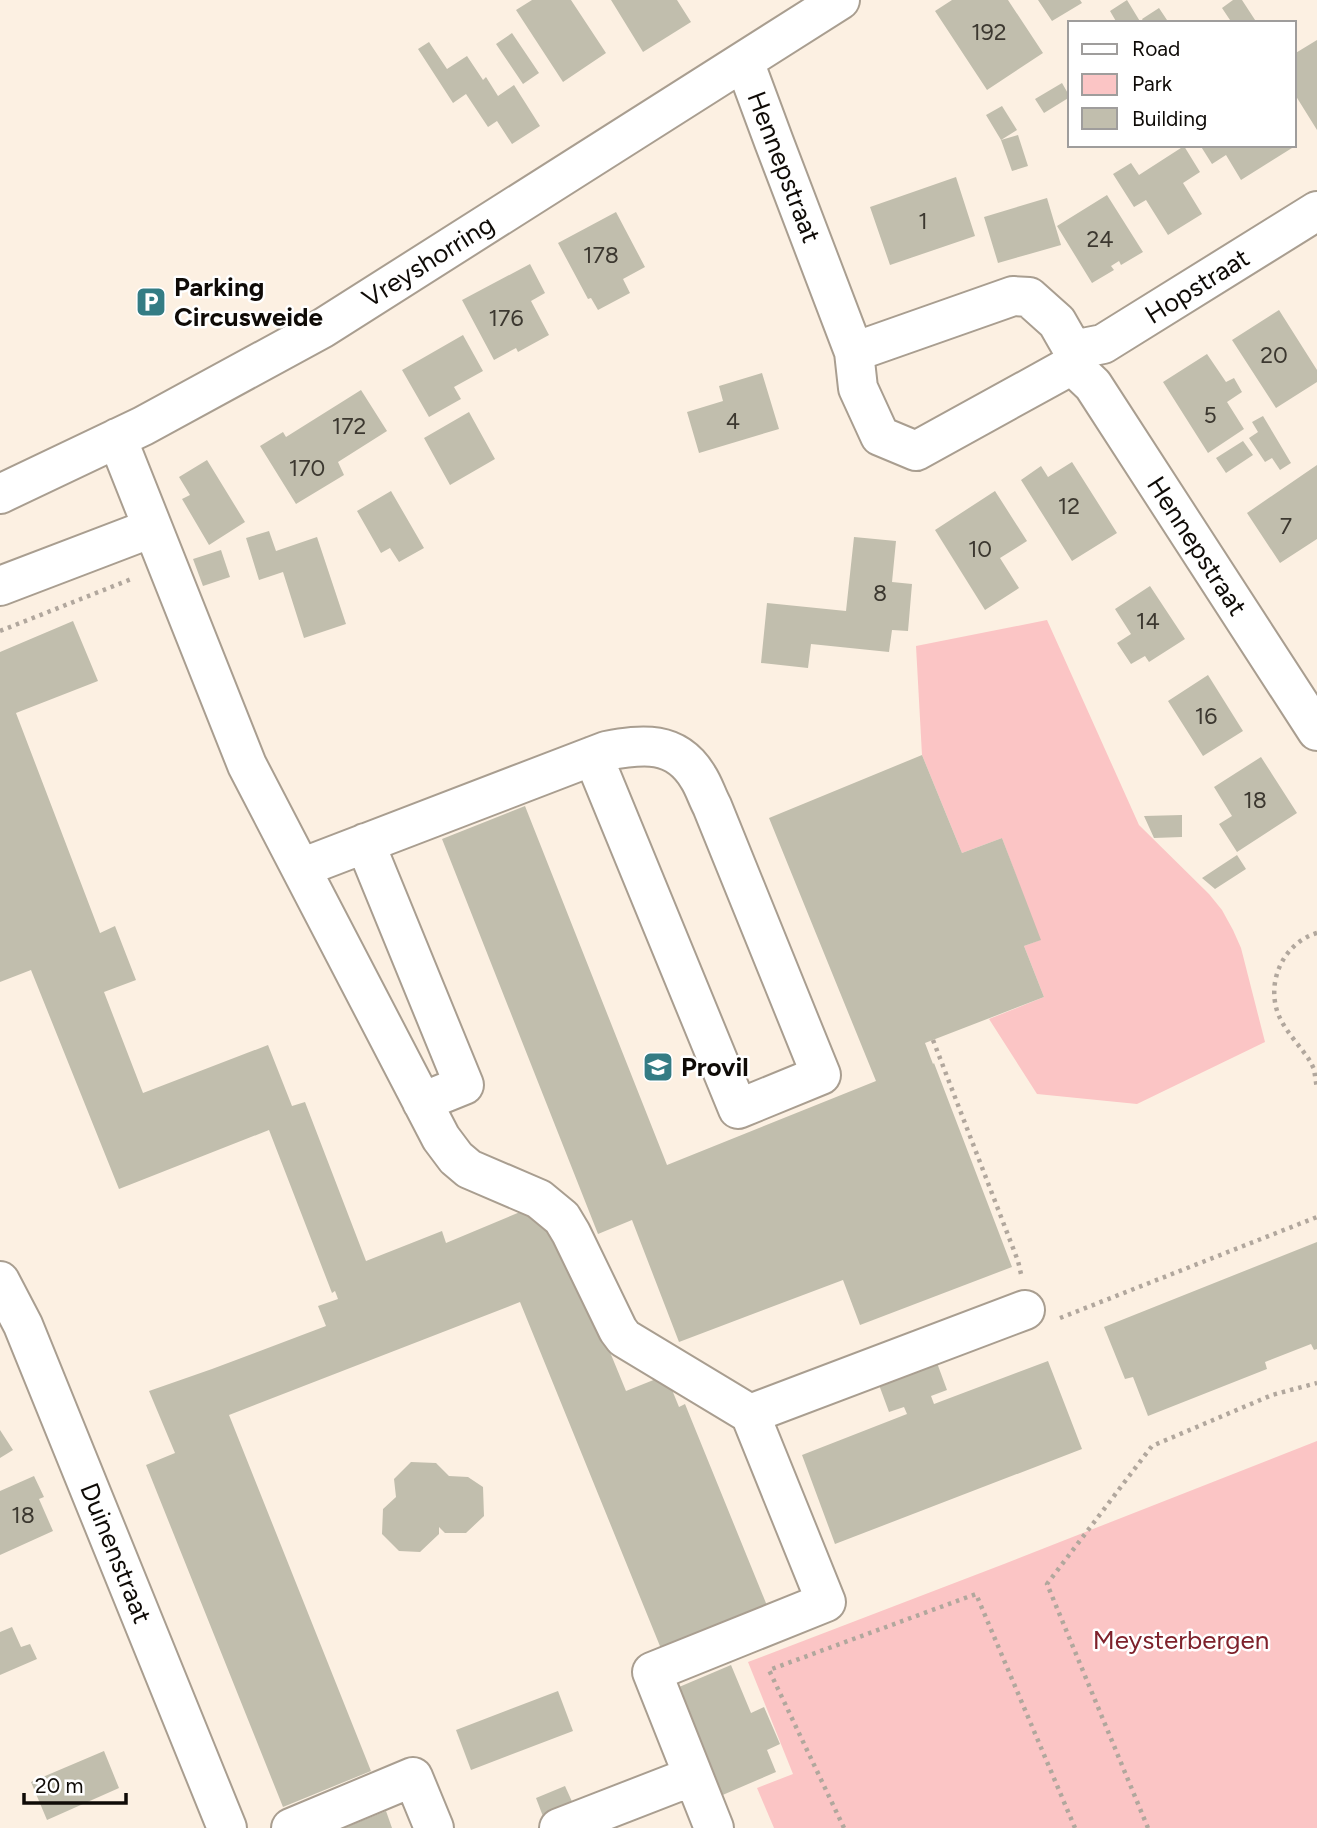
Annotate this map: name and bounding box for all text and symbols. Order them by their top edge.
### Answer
house number: 192 [971,18,1007,46]
legend [1068,21,1296,147]
text: Road [1132,36,1180,61]
text: Park [1132,71,1173,96]
street label: Hennepstraat [741,87,828,247]
text: Building [1132,106,1207,131]
house number: 1 [918,207,928,235]
street label: Vreyshorring [356,208,500,314]
house number: 24 [1086,225,1114,253]
house number: 178 [583,241,619,269]
street label: Hopstraat [1139,241,1255,331]
place label: Parking Circusweide [174,271,323,333]
parking icon: Parking Circusweide [134,285,168,319]
house number: 176 [489,304,523,332]
house number: 20 [1260,341,1288,369]
house number: 5 [1203,401,1217,429]
house number: 4 [726,407,740,435]
house number: 172 [332,412,366,440]
house number: 170 [289,454,325,482]
street label: Hennepstraat [1140,470,1254,622]
house number: 12 [1058,492,1080,520]
house number: 7 [1280,512,1292,540]
house number: 10 [968,535,992,563]
house number: 8 [873,579,887,607]
house number: 14 [1136,607,1160,635]
house number: 16 [1195,702,1217,730]
house number: 18 [1243,786,1267,814]
school or university icon: Provil [641,1050,675,1084]
place label: Provil [681,1051,749,1083]
street label: Duinenstraat [73,1478,159,1628]
house number: 18 [11,1501,35,1529]
park label: Meysterbergen [1093,1624,1269,1656]
scale bar [24,1762,126,1806]
text: 20 m [35,1773,83,1798]

